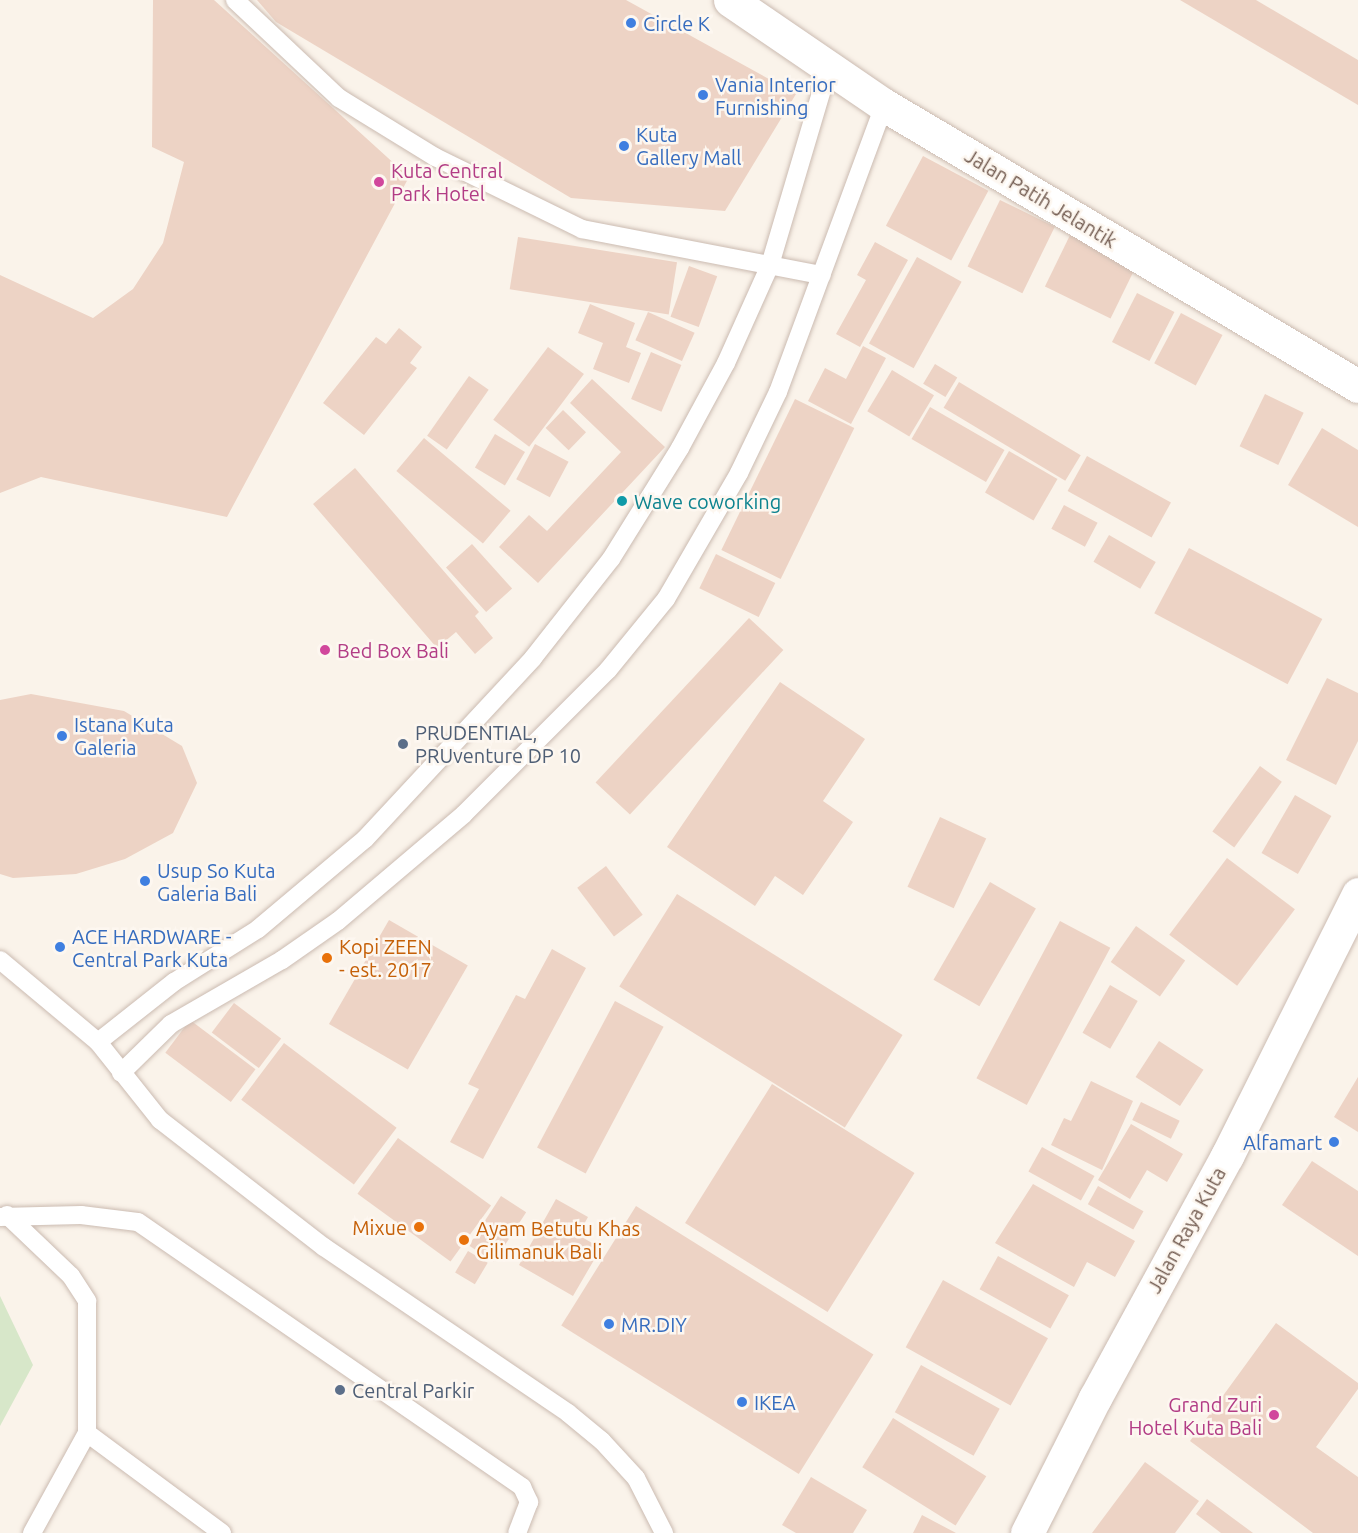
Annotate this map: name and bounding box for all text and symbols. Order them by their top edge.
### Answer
place label: Circle K [643,11,710,35]
marker: Circle K [624,16,638,30]
place label: Vania Interior Furnishing [715,72,836,119]
marker: Vania Interior Furnishing [696,88,710,102]
place label: Kuta Gallery Mall [636,122,741,169]
marker: Kuta Gallery Mall [617,139,631,153]
street label: Jalan Patih Jelantik [961,143,1121,253]
place label: Kuta Central Park Hotel [391,158,503,205]
marker: Kuta Central Park Hotel [372,175,386,189]
place label: Wave coworking [634,489,781,513]
marker: Wave coworking [615,494,629,508]
place label: Bed Box Bali [337,638,449,662]
marker: Bed Box Bali [318,643,332,657]
place label: Istana Kuta Galeria [74,712,174,759]
place label: PRUDENTIAL, PRUventure DP 10 [415,720,581,767]
marker: Istana Kuta Galeria [55,729,69,743]
marker: PRUDENTIAL, PRUventure DP 10 [396,737,410,751]
place label: Usup So Kuta Galeria Bali [157,858,275,905]
marker: Usup So Kuta Galeria Bali [138,874,152,888]
place label: ACE HARDWARE - Central Park Kuta [72,924,232,971]
place label: Kopi ZEEN - est. 2017 [339,934,432,981]
marker: ACE HARDWARE - Central Park Kuta [53,940,67,954]
marker: Kopi ZEEN - est. 2017 [320,951,334,965]
place label: Alfamart [1243,1130,1322,1154]
marker: Alfamart [1327,1135,1341,1149]
street label: Jalan Raya Kuta [1141,1163,1231,1297]
place label: Mixue [352,1215,407,1239]
place label: Ayam Betutu Khas Gilimanuk Bali [476,1216,640,1263]
marker: Mixue [412,1220,426,1234]
marker: Ayam Betutu Khas Gilimanuk Bali [457,1233,471,1247]
place label: MR.DIY [621,1312,687,1336]
marker: MR.DIY [602,1317,616,1331]
place label: Central Parkir [352,1378,474,1402]
marker: Central Parkir [333,1383,347,1397]
place label: IKEA [754,1390,796,1414]
place label: Grand Zuri Hotel Kuta Bali [1128,1392,1262,1439]
marker: IKEA [735,1395,749,1409]
marker: Grand Zuri Hotel Kuta Bali [1267,1408,1281,1422]

